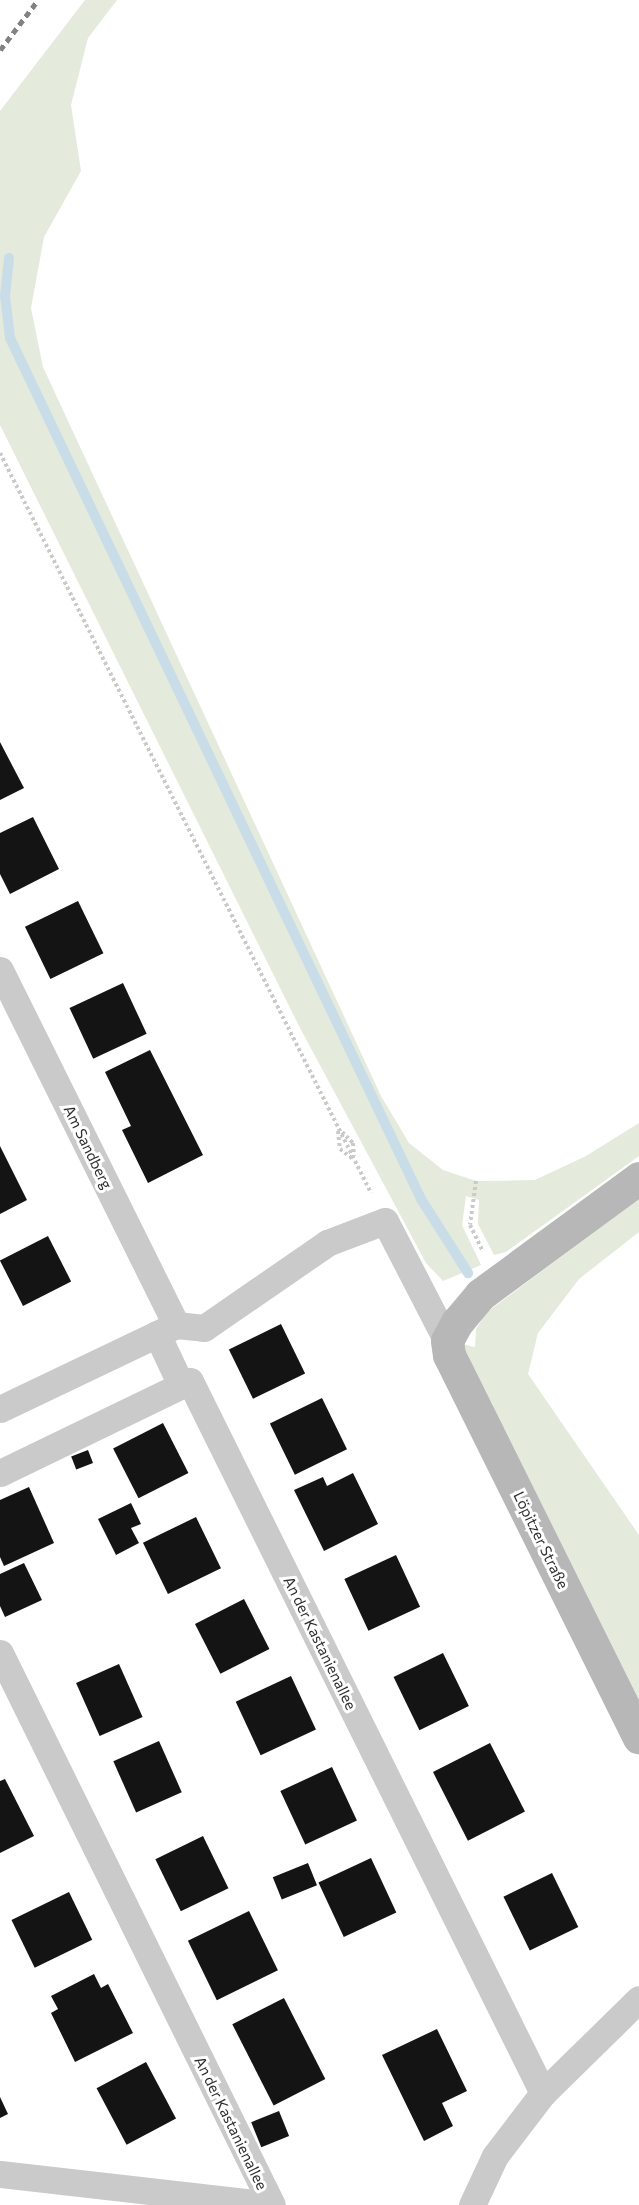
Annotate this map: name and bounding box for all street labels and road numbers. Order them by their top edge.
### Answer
street label: Am Sandberg [60,1102,116,1192]
street label: Löpitzer Straße [510,1488,572,1592]
street label: An der Kastanienallee [280,1573,360,1713]
street label: An der Kastanienallee [191,2053,271,2193]

